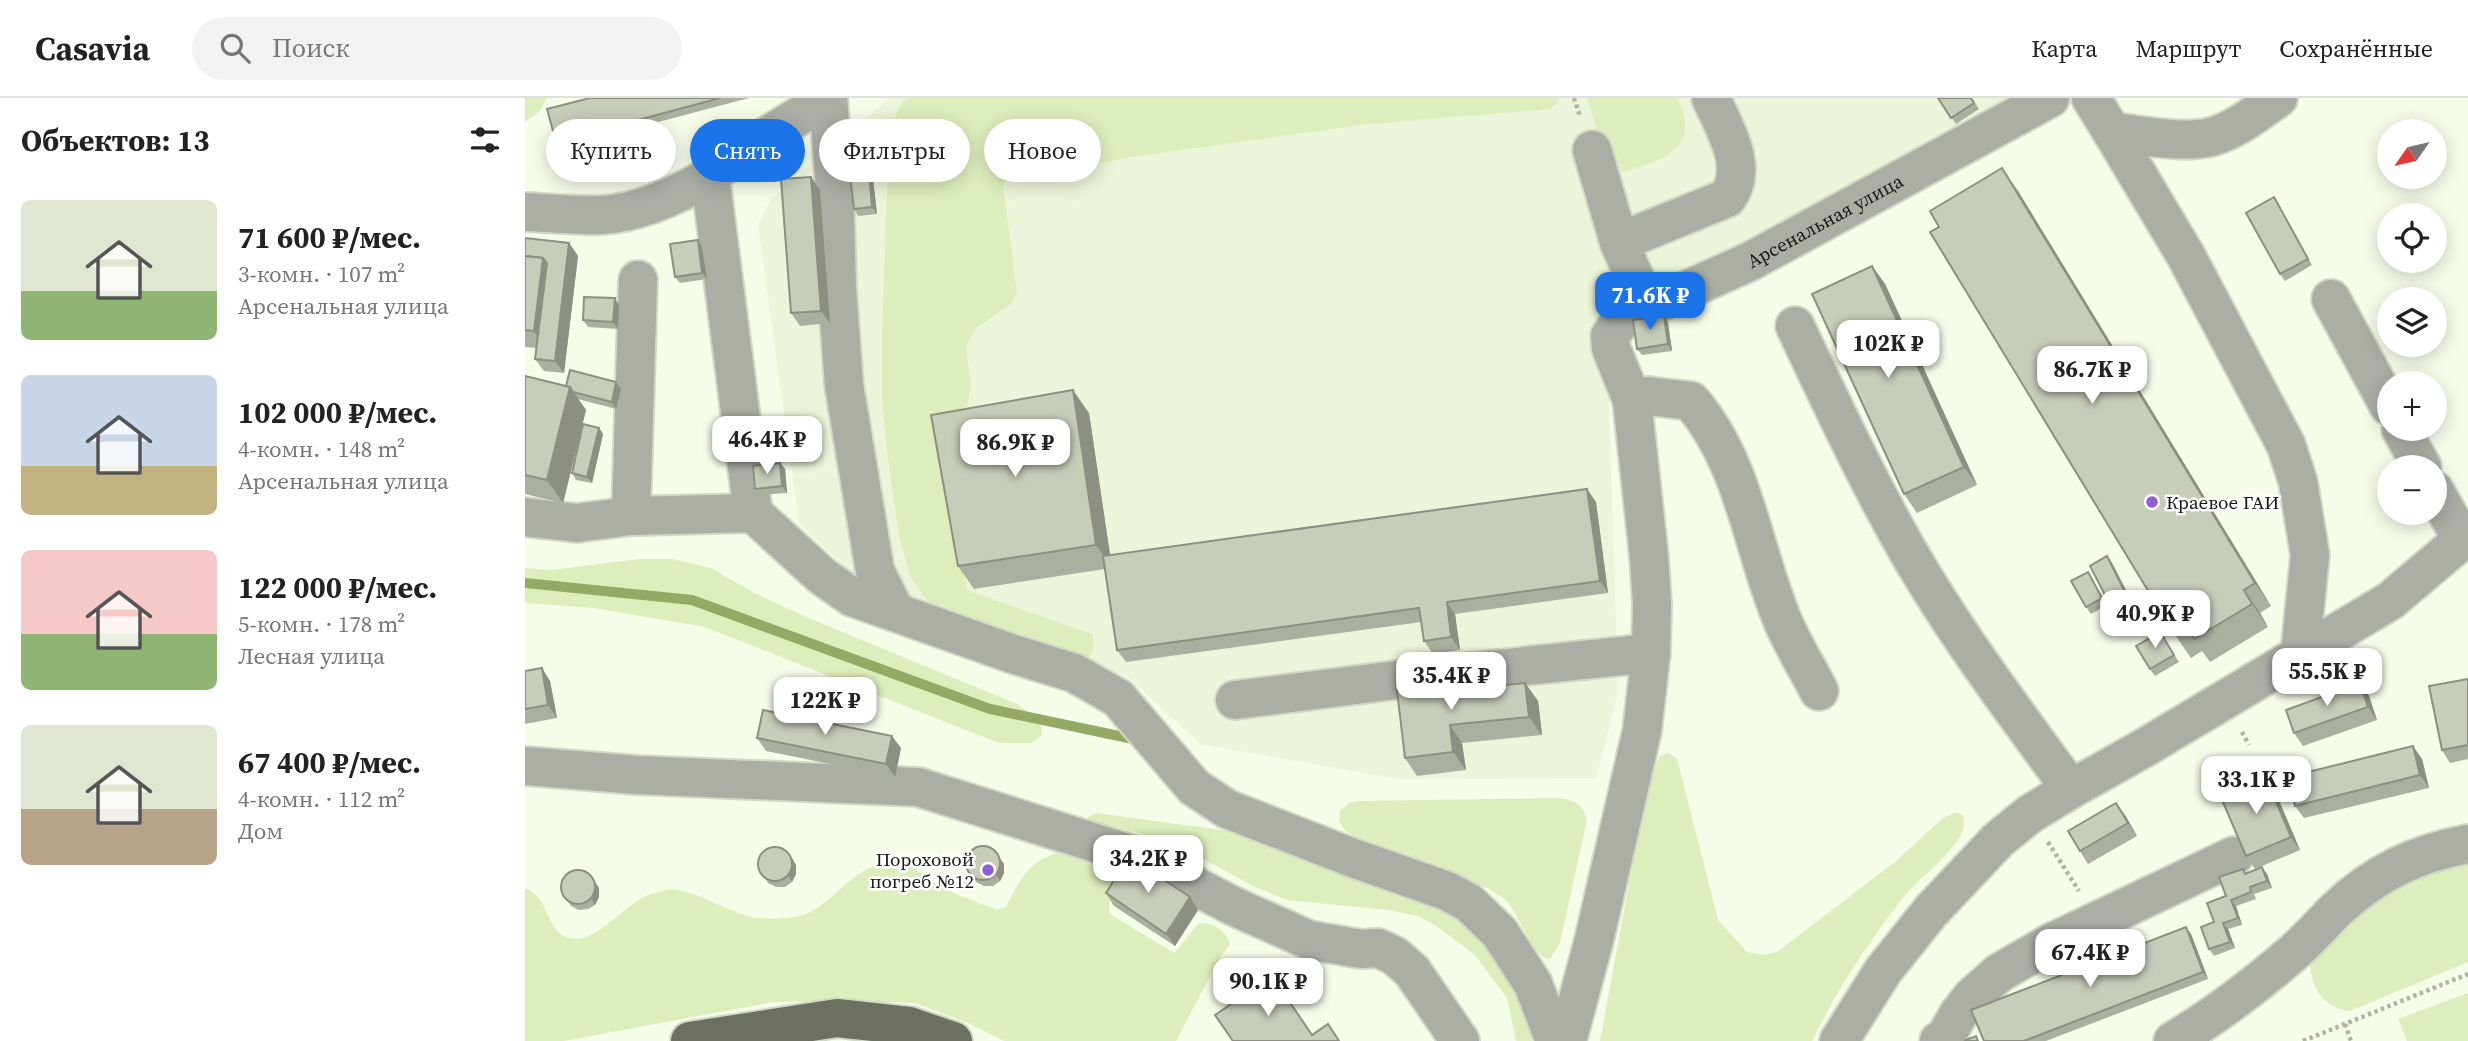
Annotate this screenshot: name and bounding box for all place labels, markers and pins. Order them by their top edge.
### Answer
pin: 71.6K ₽ [1585,272,1715,332]
pin: 102K ₽ [1831,320,1945,380]
pin: 86.7K ₽ [2027,346,2157,406]
pin: 46.4K ₽ [702,416,832,476]
pin: 86.9K ₽ [950,420,1080,479]
place label: Краевое ГАИ [2166,489,2279,515]
marker: Краевое ГАИ [2144,494,2160,510]
pin: 40.9K ₽ [2090,590,2220,650]
pin: 55.5K ₽ [2262,648,2392,708]
pin: 35.4K ₽ [1386,652,1516,712]
pin: 122K ₽ [768,678,882,737]
pin: 33.1K ₽ [2191,756,2321,816]
pin: 34.2K ₽ [1083,836,1213,895]
place label: Пороховой погреб №12 [870,846,974,894]
marker: Пороховой погреб №12 [980,862,996,878]
pin: 67.4K ₽ [2025,930,2155,989]
pin: 90.1K ₽ [1203,958,1333,1018]

